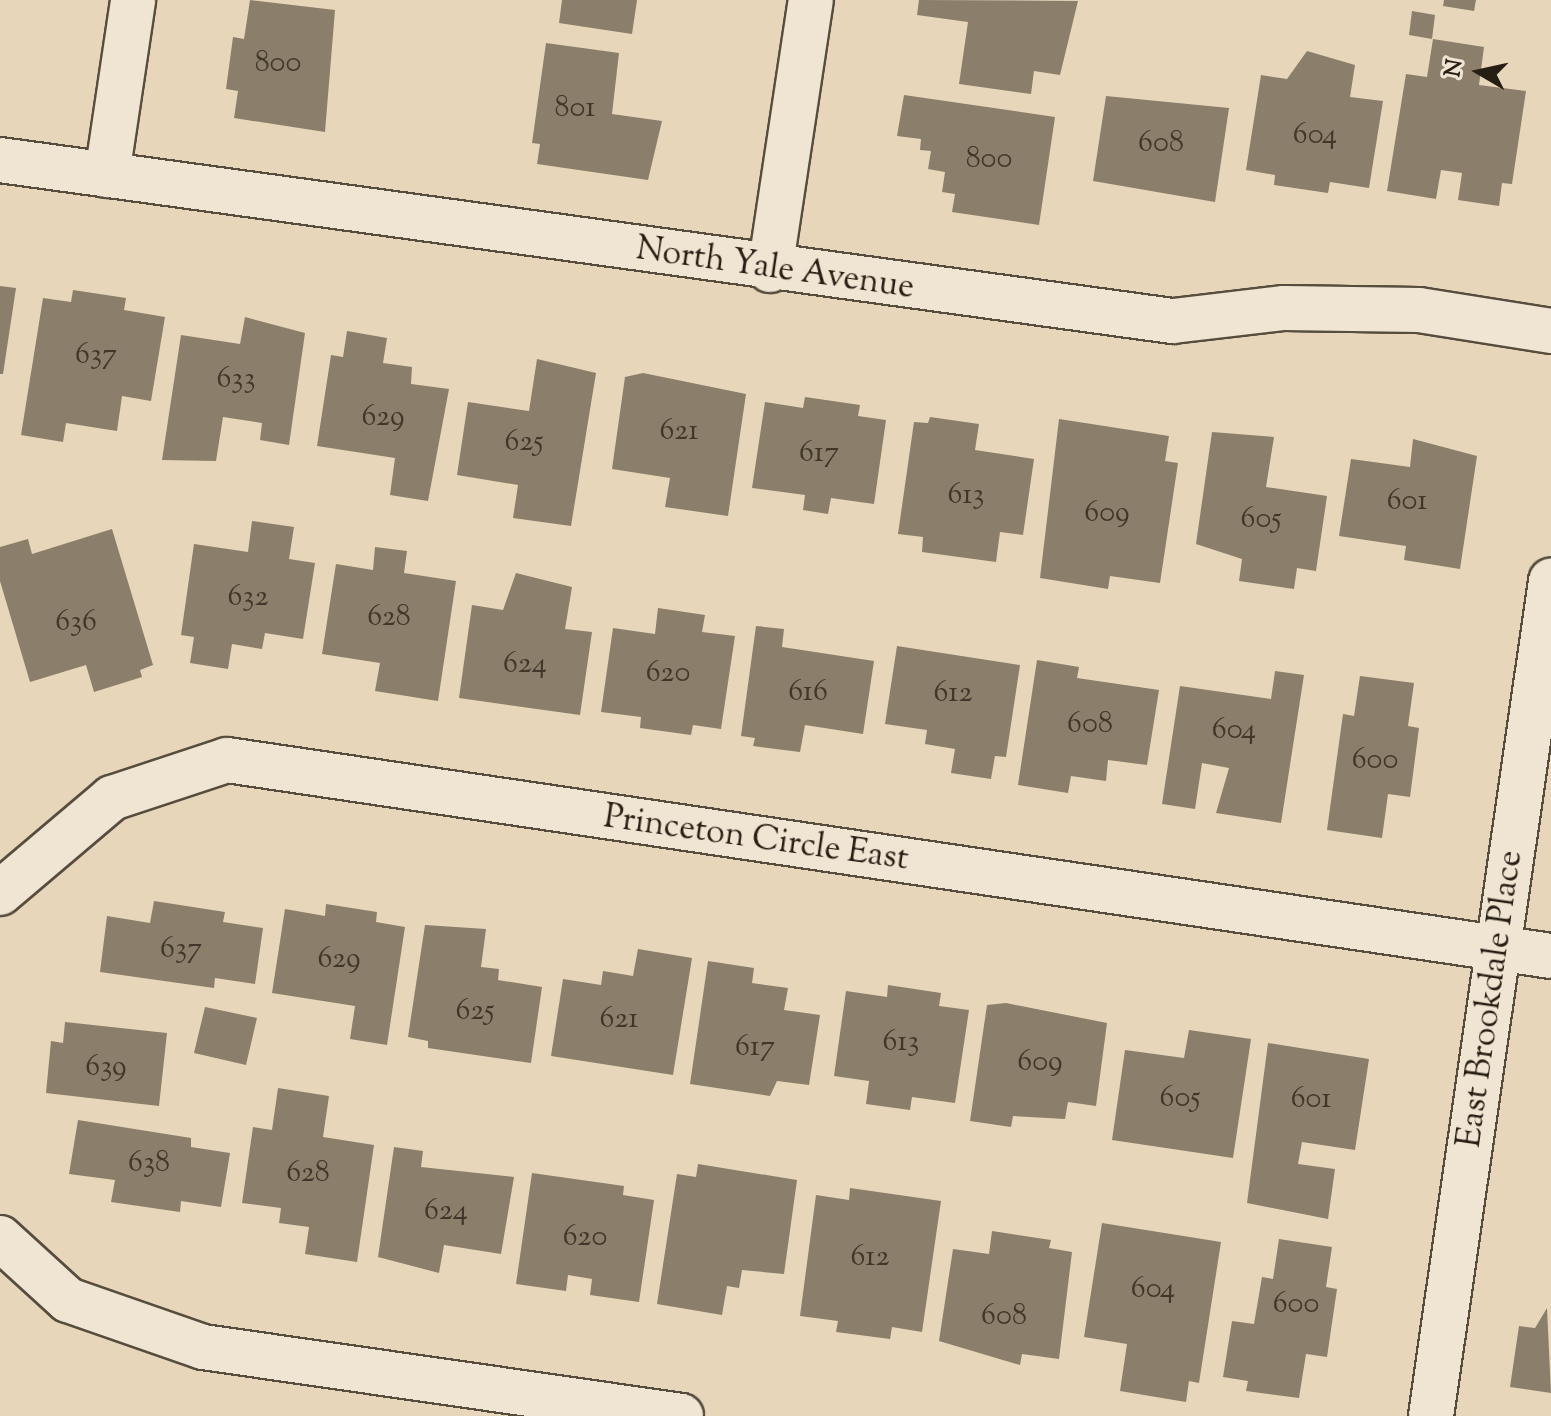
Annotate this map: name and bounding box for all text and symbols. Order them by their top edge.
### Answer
north arrow [1439,32,1519,112]
house number: 800 [255,46,301,82]
text: N [1438,57,1472,79]
house number: 801 [555,91,595,127]
house number: 604 [1293,118,1337,154]
house number: 608 [1138,126,1184,162]
house number: 800 [966,142,1012,178]
street label: North Yale Avenue [633,229,917,309]
house number: 637 [75,338,117,374]
house number: 633 [216,362,256,398]
house number: 629 [361,400,405,436]
house number: 621 [660,414,698,450]
house number: 625 [505,425,543,461]
house number: 617 [799,436,839,472]
house number: 613 [948,478,984,514]
house number: 601 [1387,484,1427,520]
house number: 609 [1084,496,1130,532]
house number: 605 [1240,502,1282,538]
house number: 632 [227,580,269,616]
house number: 628 [367,600,411,636]
house number: 636 [55,605,97,641]
house number: 624 [503,647,547,683]
house number: 620 [646,656,690,692]
house number: 616 [788,675,828,711]
house number: 612 [934,676,972,712]
house number: 608 [1067,707,1113,743]
house number: 604 [1212,713,1256,749]
house number: 600 [1352,743,1398,779]
street label: Princeton Circle East [601,797,911,881]
street label: East Brookdale Place [1450,848,1532,1150]
house number: 637 [160,932,202,968]
house number: 629 [317,942,361,978]
house number: 625 [456,994,494,1030]
house number: 621 [600,1002,638,1038]
house number: 613 [883,1025,919,1061]
house number: 617 [735,1030,775,1066]
house number: 609 [1017,1045,1063,1081]
house number: 639 [85,1050,127,1086]
house number: 605 [1159,1081,1201,1117]
house number: 601 [1291,1082,1331,1118]
house number: 638 [128,1146,170,1182]
house number: 628 [286,1156,330,1192]
house number: 624 [424,1194,468,1230]
house number: 620 [563,1220,607,1256]
house number: 612 [851,1240,889,1276]
house number: 604 [1131,1272,1175,1308]
house number: 600 [1273,1287,1319,1323]
house number: 608 [981,1299,1027,1335]

